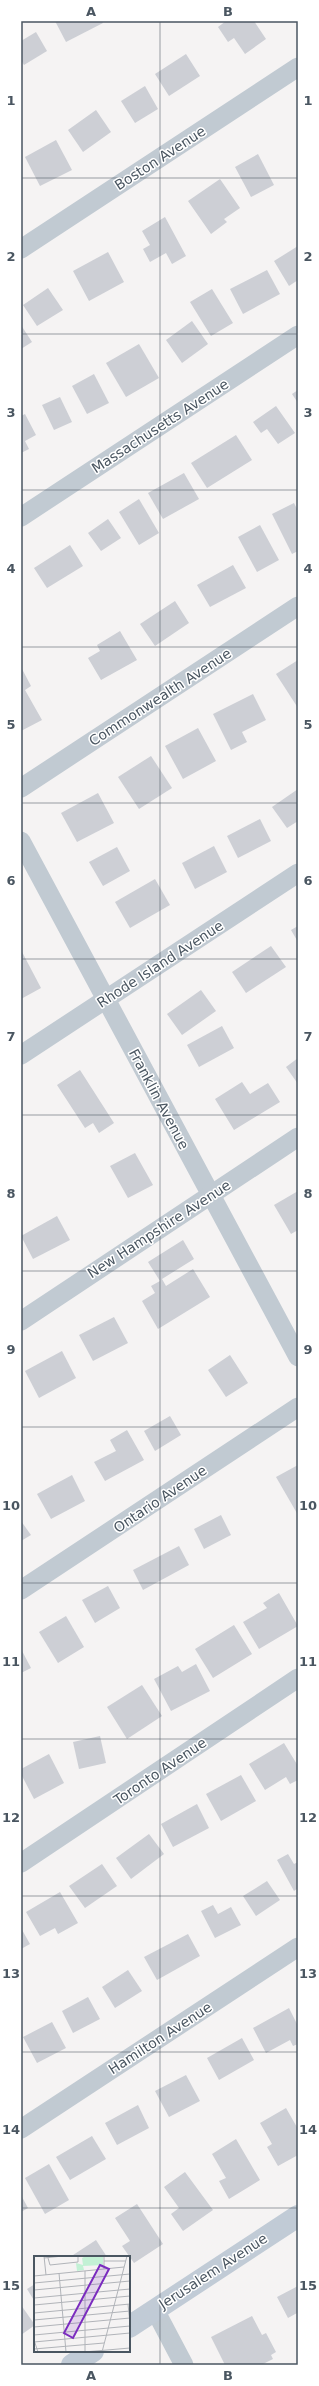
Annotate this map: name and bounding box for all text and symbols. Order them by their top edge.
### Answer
text: A [86,4,96,19]
text: B [223,4,233,19]
text: 1 [6,93,16,108]
text: 1 [303,93,313,108]
street label: Boston Avenue [112,123,208,193]
text: 2 [6,249,16,264]
text: 2 [303,249,313,264]
street label: Massachusetts Avenue [89,376,231,476]
text: 3 [6,405,16,420]
text: 3 [303,405,313,420]
text: 4 [6,561,16,576]
text: 4 [303,561,313,576]
street label: Commonwealth Avenue [86,645,234,749]
text: 5 [6,717,16,732]
text: 5 [303,717,313,732]
text: 6 [6,873,16,888]
text: 6 [303,873,313,888]
street label: Rhode Island Avenue [94,917,226,1011]
text: 7 [6,1029,16,1044]
text: 7 [303,1029,313,1044]
street label: Franklin Avenue [126,1046,192,1152]
street label: New Hampshire Avenue [85,1177,233,1281]
text: 8 [6,1186,16,1201]
text: 8 [303,1186,313,1201]
text: 9 [6,1342,16,1357]
text: 9 [303,1342,313,1357]
street label: Ontario Avenue [110,1462,210,1536]
text: 10 [2,1498,20,1513]
text: 10 [299,1498,317,1513]
text: 11 [2,1654,20,1669]
text: 11 [299,1654,317,1669]
street label: Toronto Avenue [110,1734,209,1808]
text: 12 [2,1810,20,1825]
text: 12 [299,1810,317,1825]
text: 13 [2,1966,20,1981]
text: 13 [299,1966,317,1981]
street label: Hamilton Avenue [105,1999,215,2077]
text: 14 [2,2122,20,2137]
text: 14 [299,2122,317,2137]
street label: Jerusalem Avenue [155,2230,270,2313]
inset map [34,2256,130,2352]
text: 15 [2,2278,20,2293]
text: 15 [299,2278,317,2293]
text: A [86,2368,96,2383]
text: B [223,2368,233,2383]

